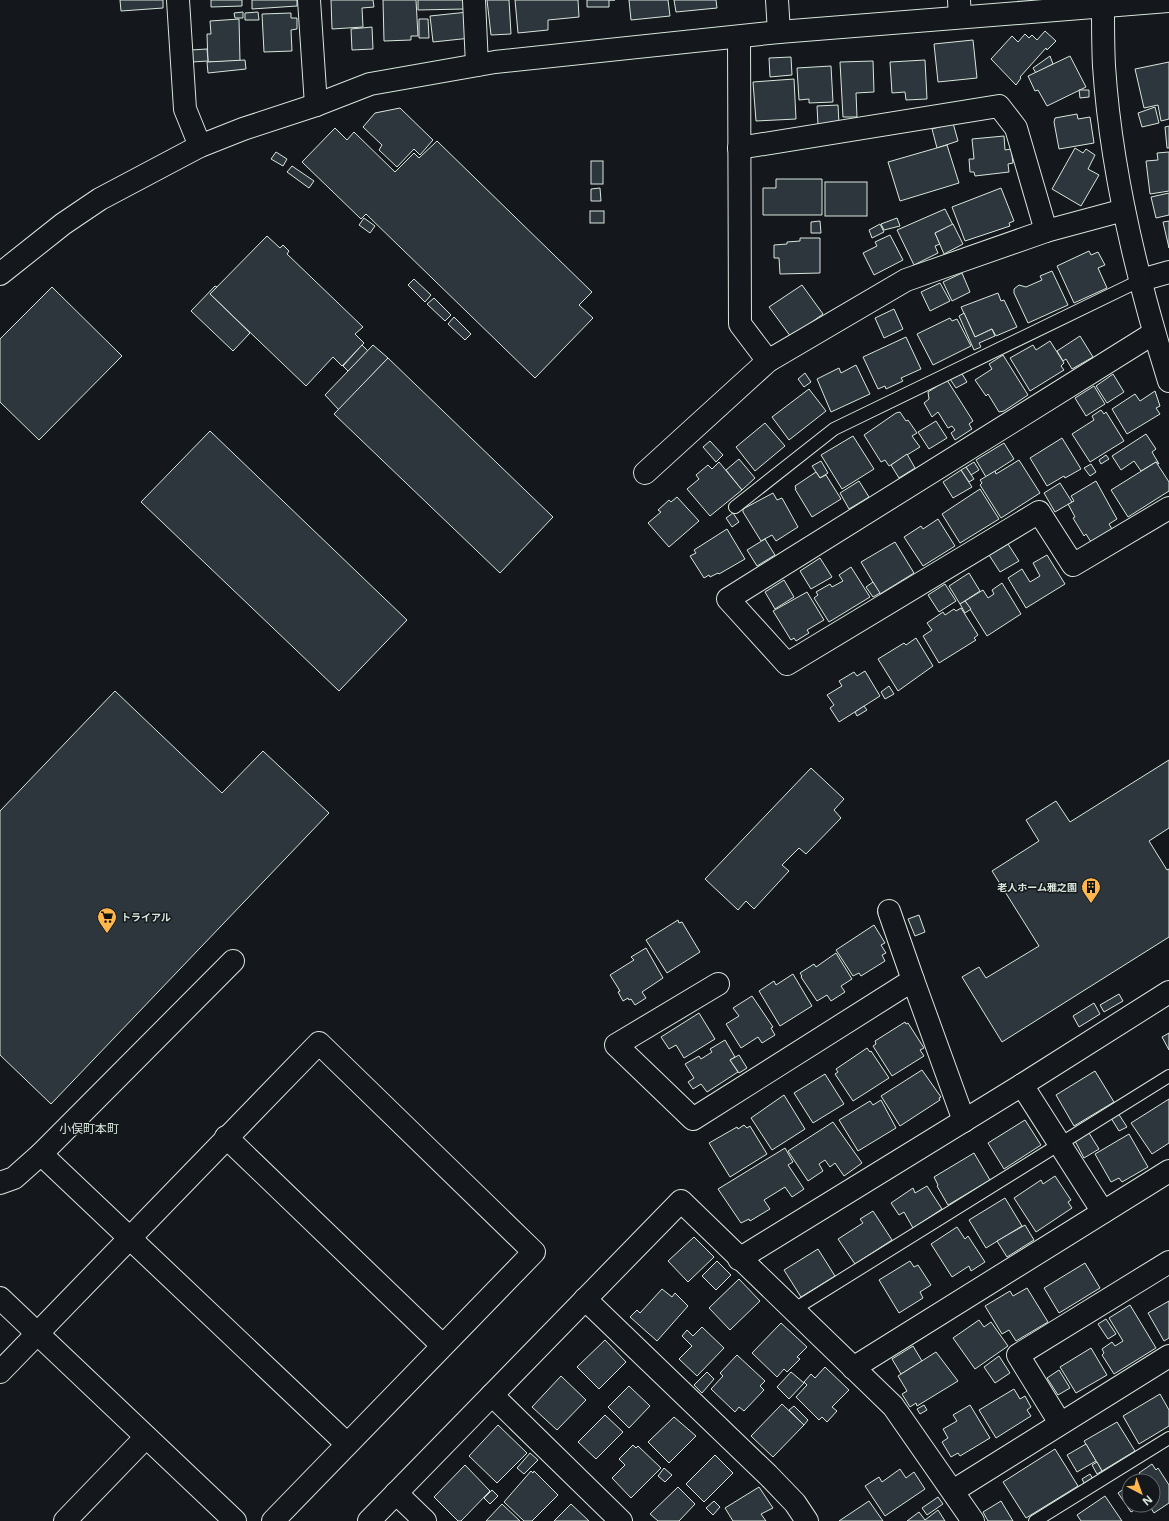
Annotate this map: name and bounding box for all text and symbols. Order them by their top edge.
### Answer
building icon: 老人ホーム雅之園 [1080,876,1102,904]
place label: 老人ホーム雅之園 [997,880,1077,894]
supermarket icon: トライアル [96,906,118,934]
place label: トライアル [121,910,171,924]
district label: 小俣町本町 [59,1120,119,1137]
north arrow [1121,1473,1161,1513]
text: N [1140,1492,1156,1510]

